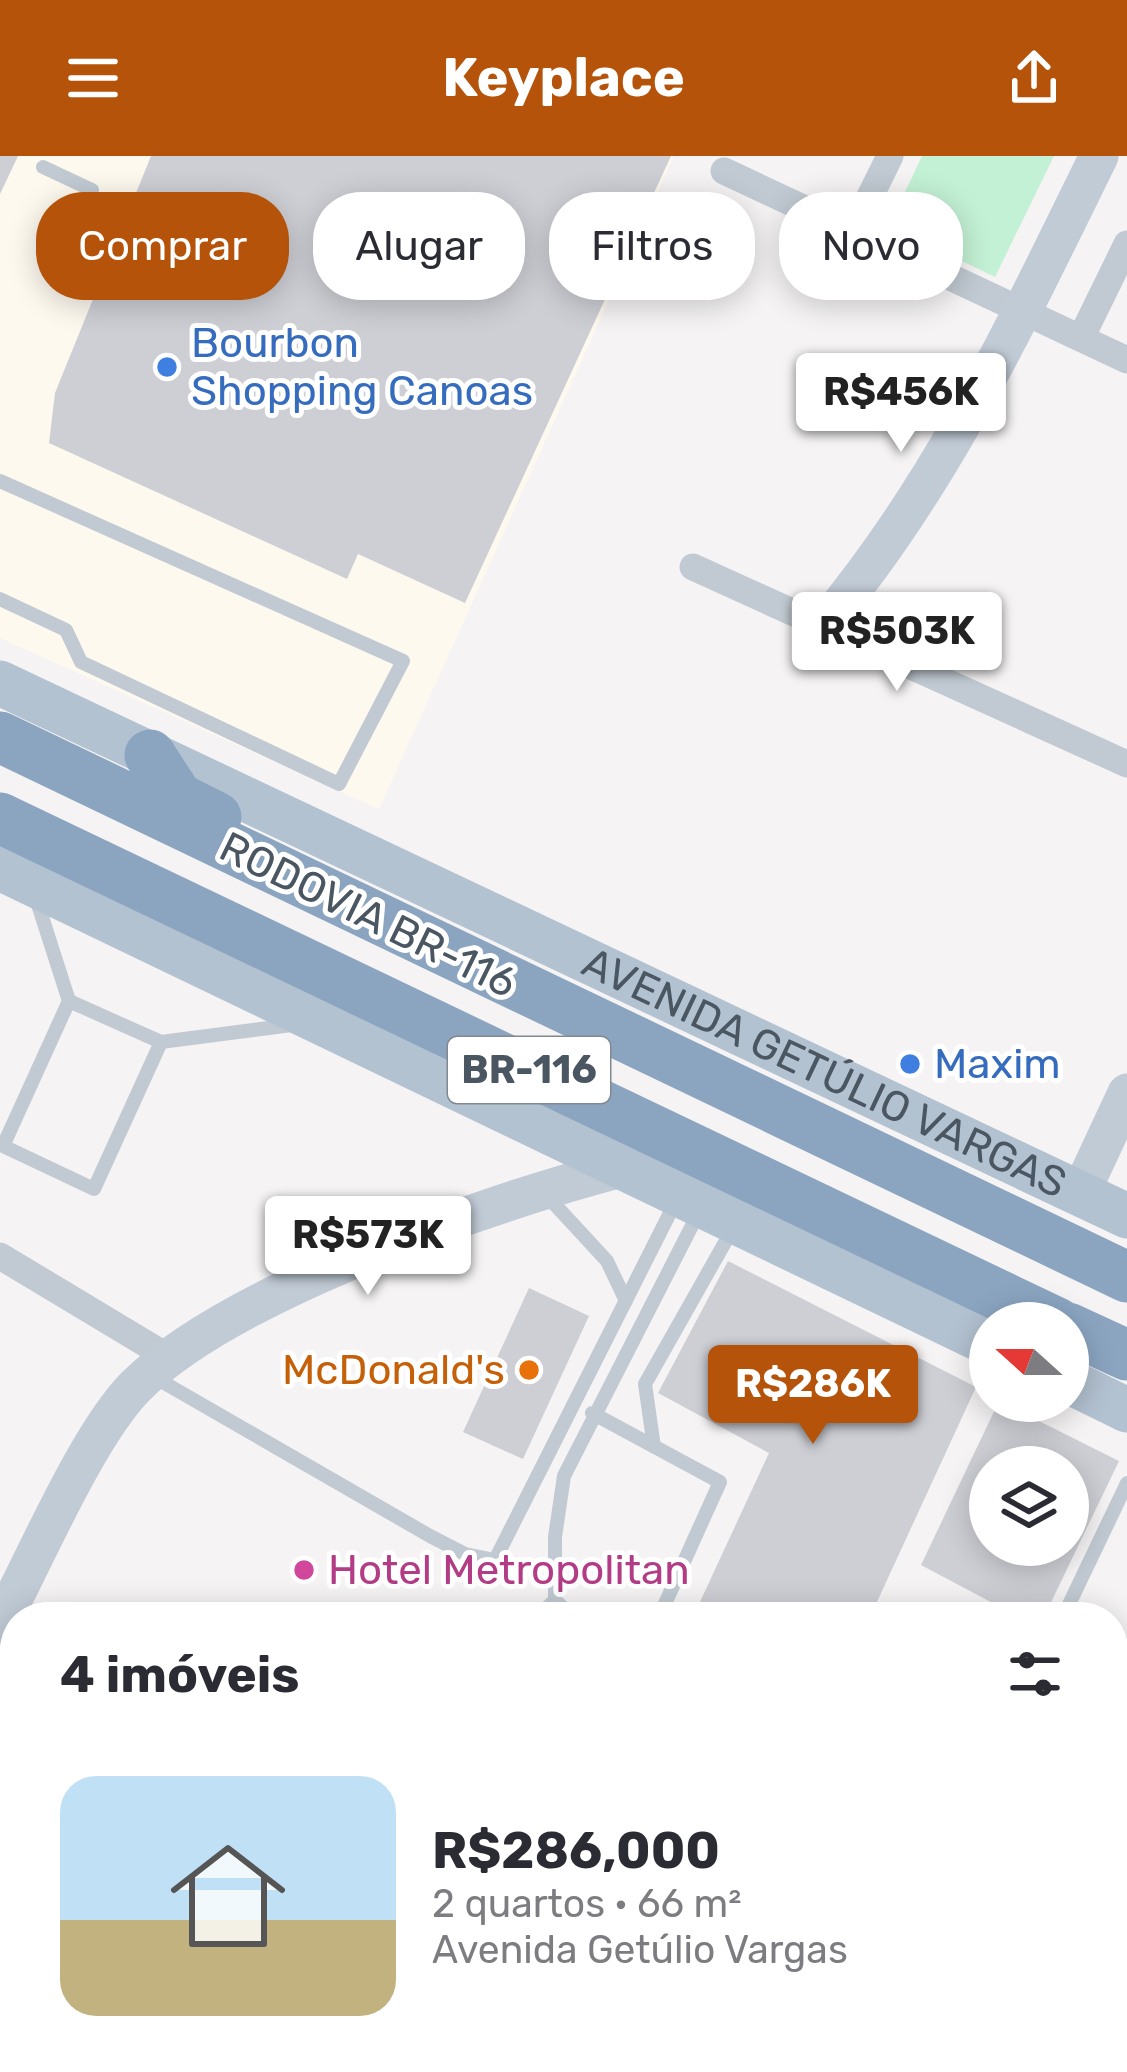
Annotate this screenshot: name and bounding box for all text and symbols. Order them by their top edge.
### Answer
icon: menu [60,45,126,111]
icon: share [1001,45,1067,111]
text: Keyplace [442,46,685,110]
chip: Comprar [36,192,289,300]
chip: Alugar [313,192,525,300]
chip: Filtros [549,192,755,300]
chip: Novo [779,192,963,300]
place label: Bourbon Shopping Canoas [191,318,533,416]
pin: R$456K [803,353,999,455]
marker: Bourbon Shopping Canoas [154,354,180,380]
text: R$456K [823,369,979,415]
pin: R$503K [799,592,995,694]
text: R$503K [819,608,975,654]
street label: RODOVIA BR-116 [212,822,524,1008]
street label: AVENIDA GETÚLIO VARGAS [575,937,1074,1209]
road number: BR-116 [448,1037,610,1103]
place label: Maxim [934,1039,1061,1089]
marker: Maxim [897,1051,923,1077]
pin: R$573K [270,1196,466,1298]
text: R$573K [292,1212,444,1258]
north arrow [969,1302,1089,1422]
map controls [969,1302,1089,1566]
place label: McDonald's [282,1345,505,1395]
pin: R$286K [715,1345,911,1447]
marker: McDonald's [516,1357,542,1383]
text: R$286K [735,1361,891,1407]
button: layers [969,1446,1089,1566]
place label: Hotel Metropolitan [328,1545,690,1595]
marker: Hotel Metropolitan [291,1557,317,1583]
icon: filters [1002,1641,1068,1707]
text: 4 imóveis [60,1644,300,1705]
text: R$286,000 [432,1820,720,1881]
icon: home [156,1824,300,1968]
text: 2 quartos · 66 m² [432,1881,742,1927]
text: Avenida Getúlio Vargas [432,1927,848,1973]

